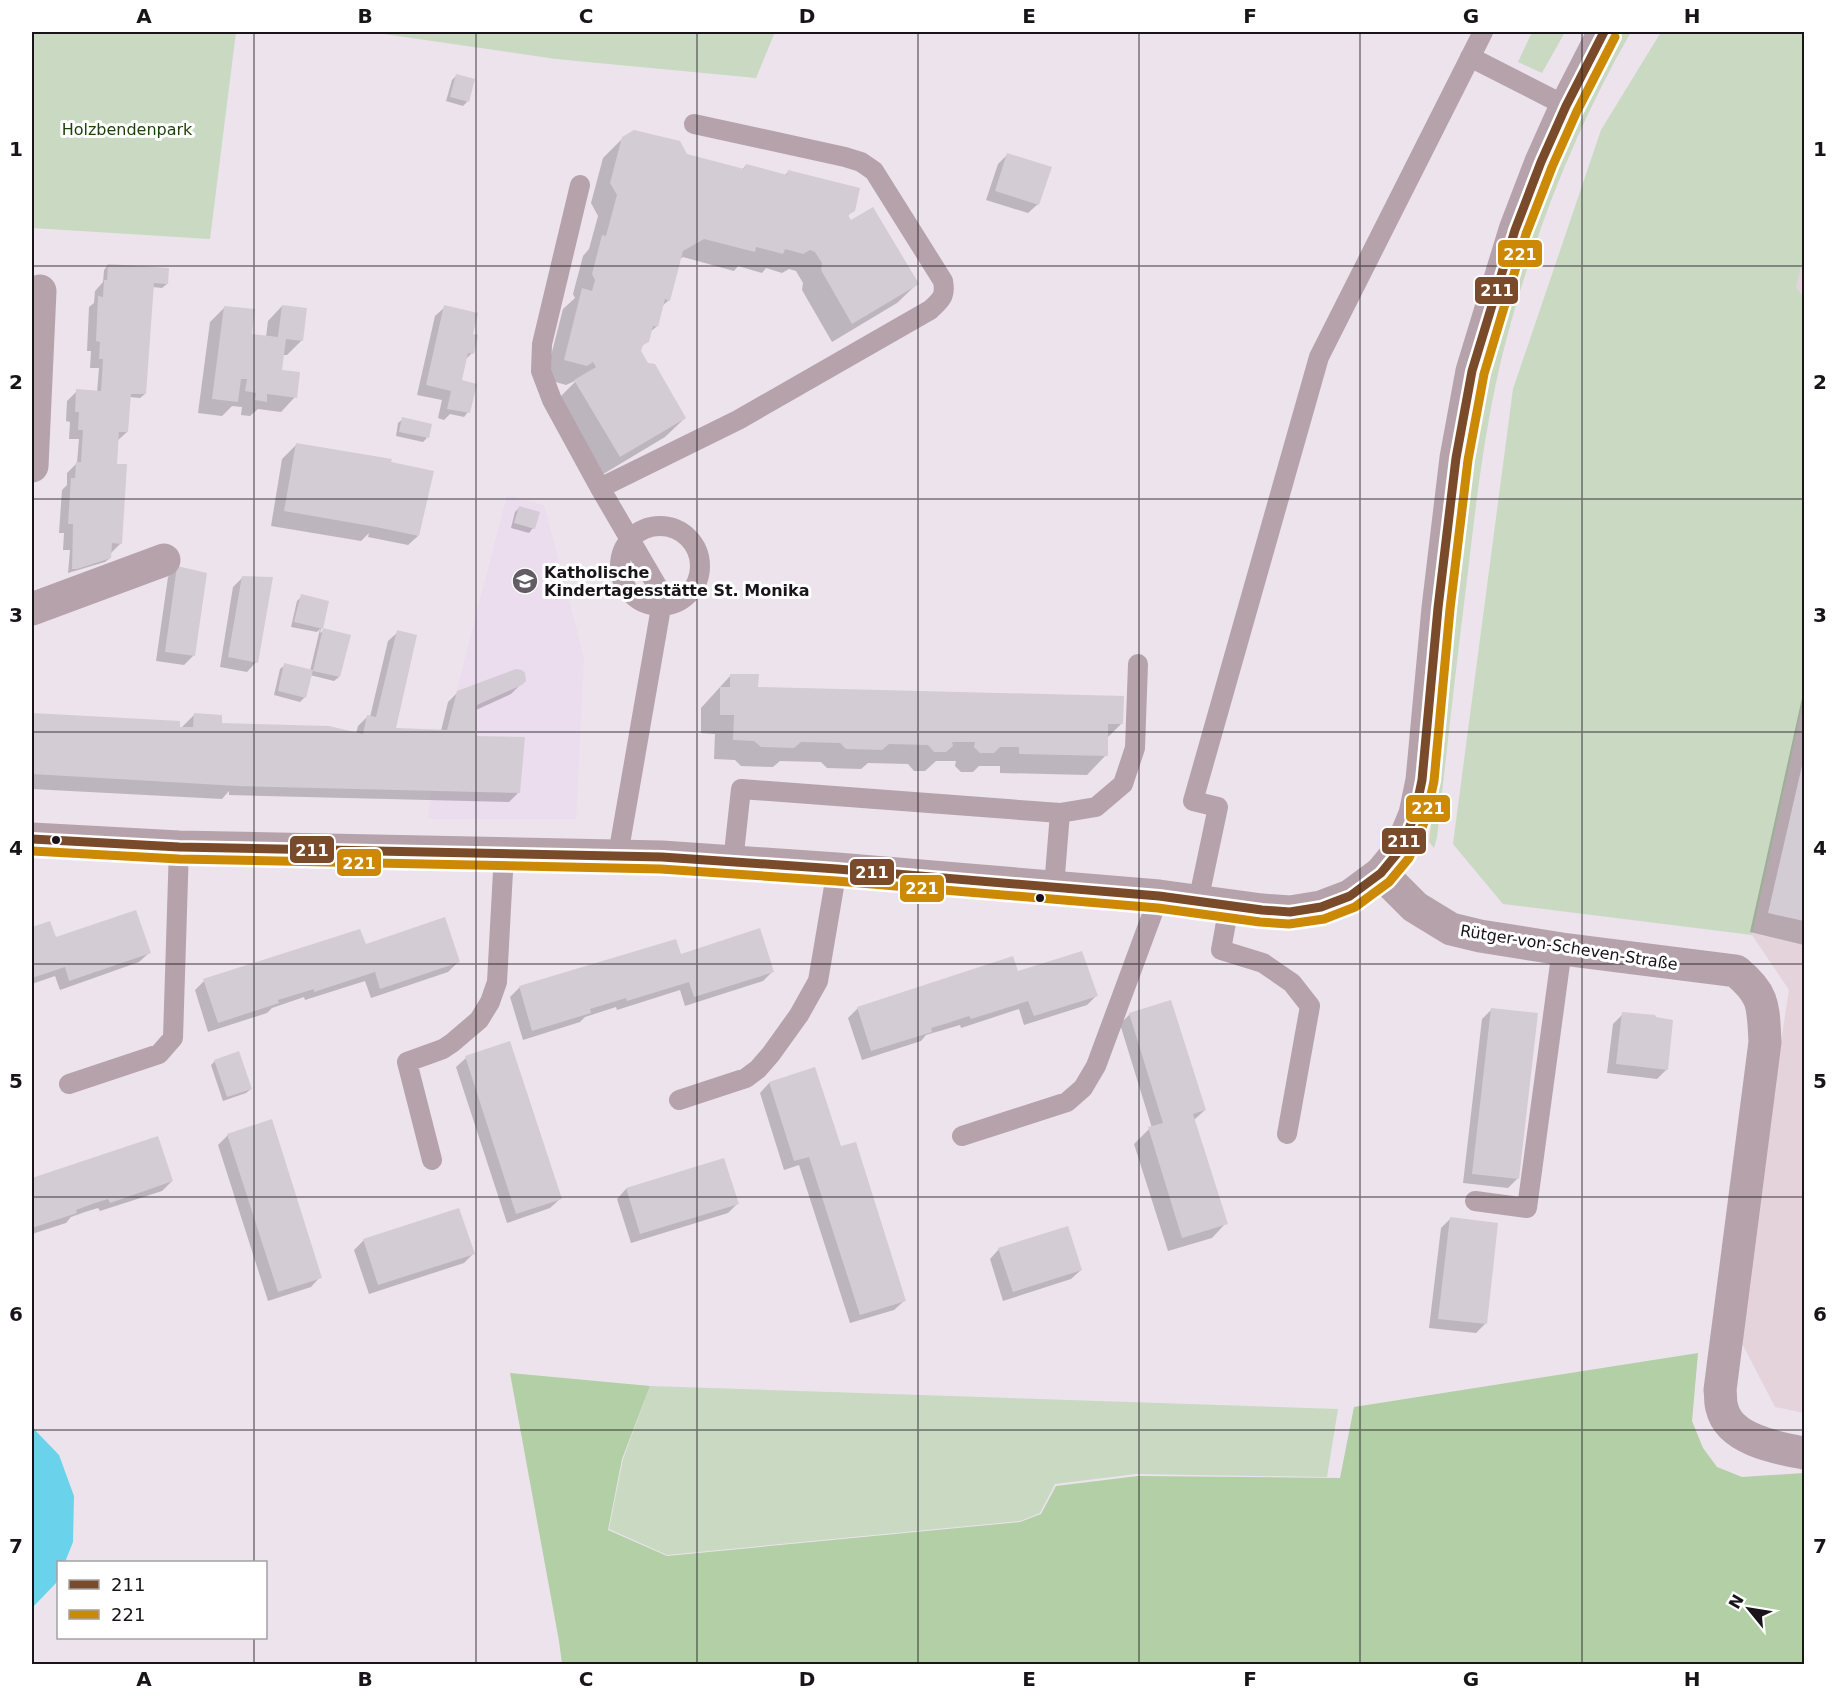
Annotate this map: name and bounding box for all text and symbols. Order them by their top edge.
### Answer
text: A [136,4,152,28]
text: B [357,4,373,28]
text: C [579,4,593,28]
text: D [799,4,815,28]
text: E [1022,4,1036,28]
text: F [1243,4,1257,28]
text: G [1463,4,1479,28]
text: H [1684,4,1700,28]
park label: Holzbendenpark [62,120,193,139]
text: 1 [9,137,23,161]
text: 1 [1813,137,1827,161]
line badge: 221 [1497,239,1543,268]
text: 221 [1503,245,1537,264]
line badge: 211 [1474,276,1519,305]
text: 211 [1480,281,1514,300]
text: 2 [9,370,23,394]
text: 2 [1813,370,1827,394]
place label: Katholische Kindertagesstätte St. Monika [544,563,809,600]
school or university icon: Katholische Kindertagesstätte St. Monika [510,566,540,596]
text: 3 [9,603,23,627]
text: 3 [1813,603,1827,627]
line badge: 221 [1405,794,1451,823]
text: 221 [1411,799,1445,818]
line badge: 211 [1381,827,1427,855]
text: 211 [1387,832,1421,851]
unlabelled marker [50,834,62,846]
line badge: 211 [289,835,335,864]
text: 4 [9,836,23,860]
text: 4 [1813,836,1827,860]
text: 211 [295,841,329,860]
line badge: 221 [336,848,382,877]
text: 221 [342,854,376,873]
line badge: 211 [849,858,895,886]
text: 211 [855,863,889,882]
line badge: 221 [899,874,945,903]
text: 221 [905,879,939,898]
unlabelled marker [1034,892,1046,904]
street label: Rütger-von-Scheven-Straße [1459,921,1679,974]
text: 5 [9,1069,23,1093]
text: 5 [1813,1069,1827,1093]
text: 6 [9,1302,23,1326]
text: 6 [1813,1302,1827,1326]
text: 7 [9,1534,23,1558]
text: 7 [1813,1534,1827,1558]
legend [57,1561,267,1639]
text: 211 [111,1574,145,1595]
north arrow [1719,1579,1779,1639]
text: N [1725,1591,1748,1612]
text: 221 [111,1604,145,1625]
text: A [136,1667,152,1691]
text: B [357,1667,373,1691]
text: C [579,1667,593,1691]
text: D [799,1667,815,1691]
text: E [1022,1667,1036,1691]
text: F [1243,1667,1257,1691]
text: G [1463,1667,1479,1691]
text: H [1684,1667,1700,1691]

